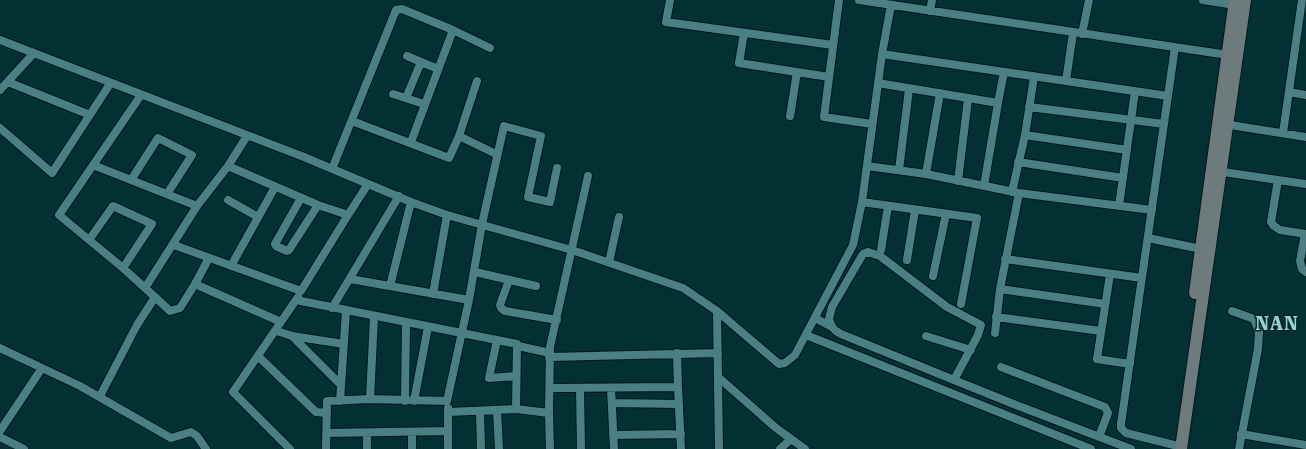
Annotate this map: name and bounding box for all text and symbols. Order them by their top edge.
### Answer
district label: NAN [1255,314,1299,336]

